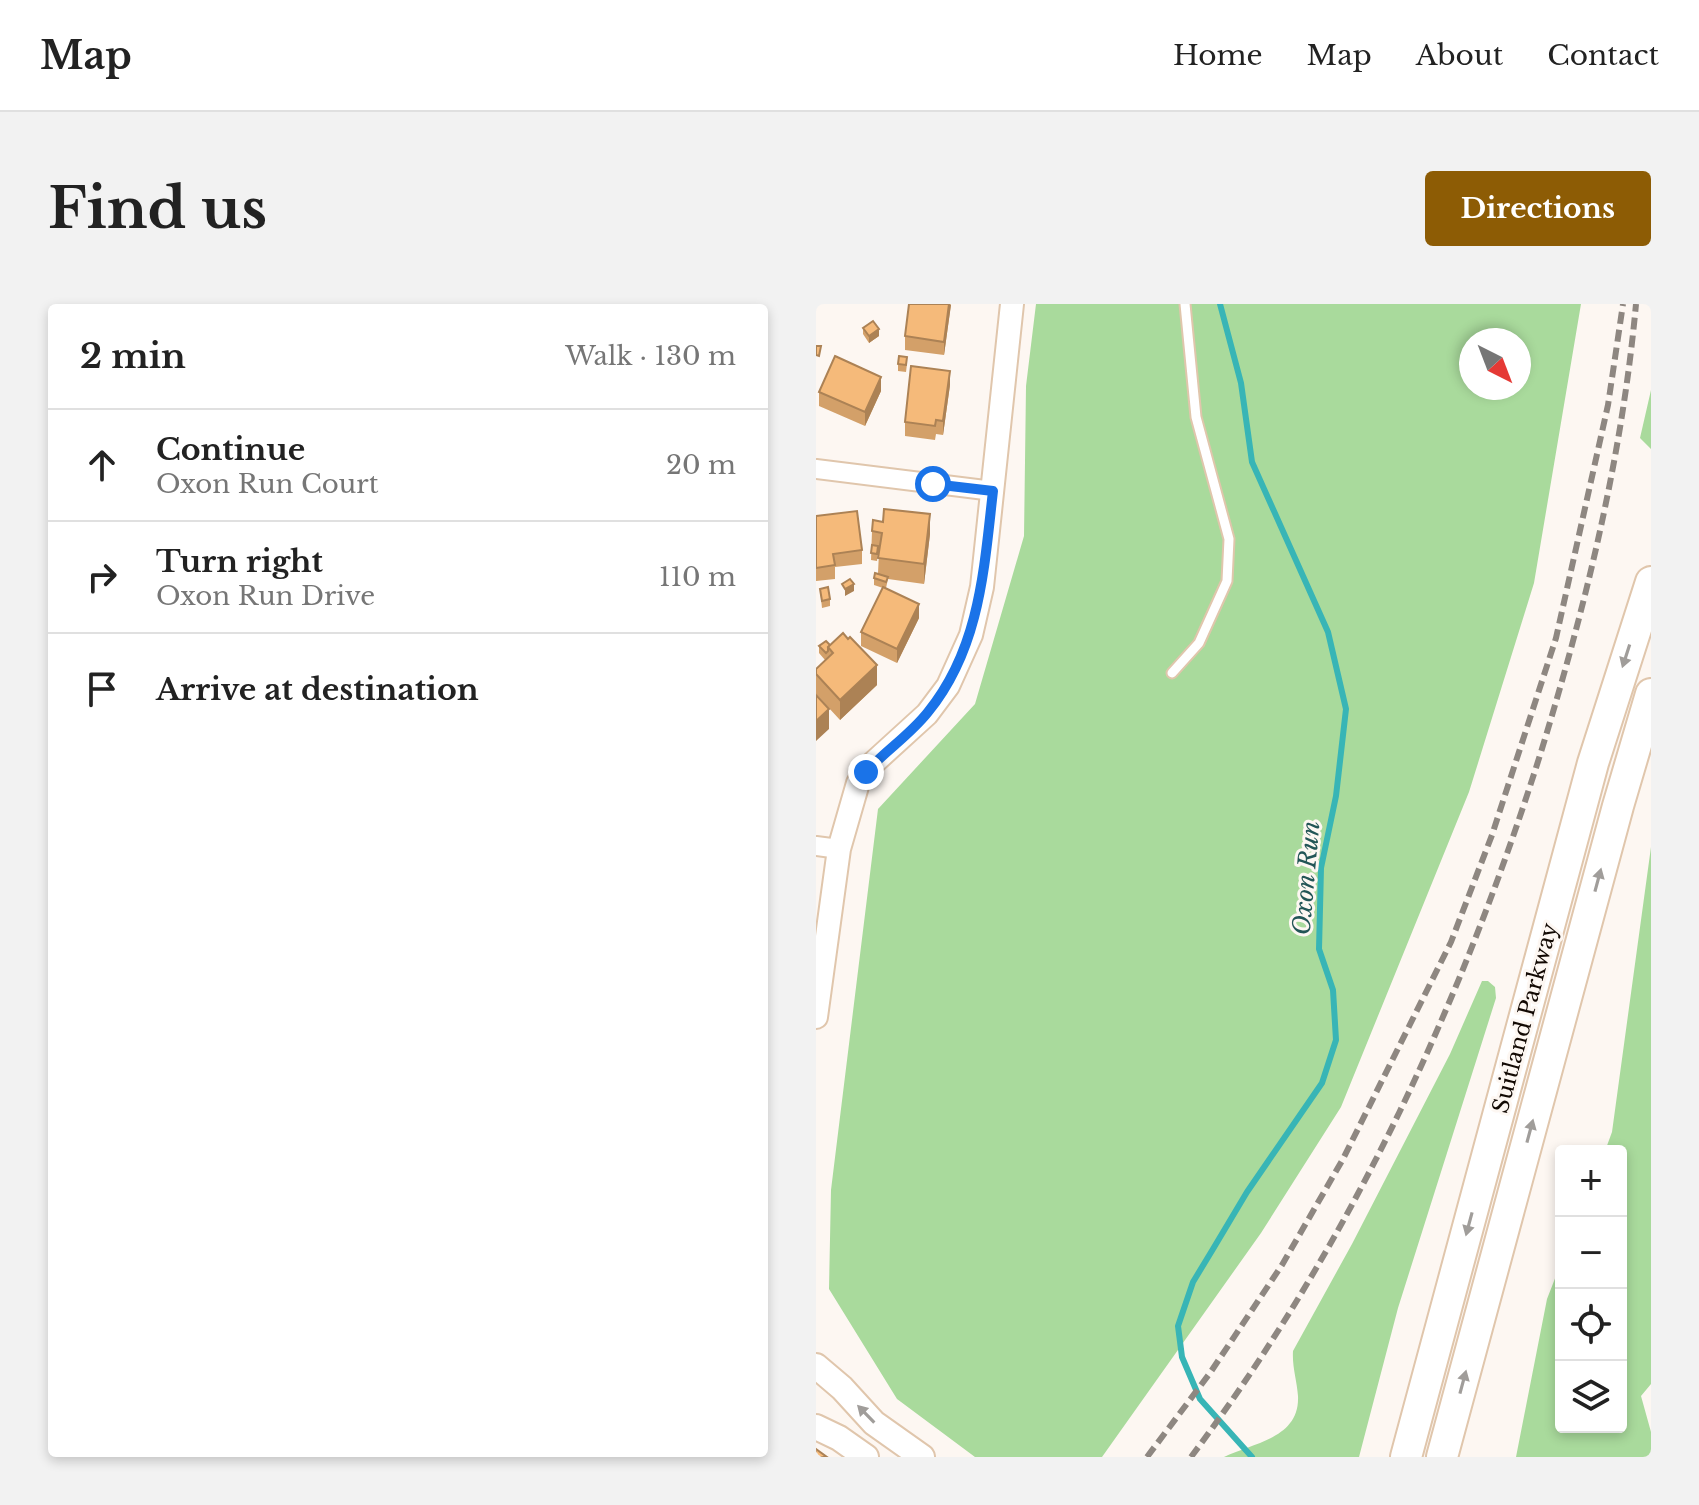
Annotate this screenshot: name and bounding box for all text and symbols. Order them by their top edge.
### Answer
text: Map [40,32,132,79]
text: Home [1173,38,1263,73]
text: Map [1307,38,1372,73]
text: About [1416,38,1503,73]
text: Contact [1547,38,1659,73]
button: Directions [1425,171,1651,246]
text: Find us [48,174,267,243]
north arrow [1459,328,1531,400]
text: 2 min [80,335,186,377]
text: Walk · 130 m [565,340,736,372]
text: Continue [156,431,305,468]
icon: ahead [80,443,124,487]
text: 20 m [666,449,736,481]
route start [915,466,951,502]
text: Oxon Run Court [156,468,378,500]
text: Turn right [156,543,323,580]
icon: right [80,555,124,599]
text: 110 m [659,561,736,593]
text: Oxon Run Drive [156,580,375,612]
one-way arrow [1619,644,1632,668]
icon: arrive [80,667,124,711]
text: Arrive at destination [156,671,479,708]
route end [848,754,884,790]
water label: Oxon Run [1287,820,1325,936]
one-way arrow [1592,867,1605,891]
street label: Suitland Parkway [1487,920,1563,1116]
one-way arrow [1525,1118,1537,1143]
map controls [1555,1145,1627,1433]
button: + [1555,1145,1627,1217]
one-way arrow [1462,1213,1475,1237]
button: − [1555,1217,1627,1289]
button: locate [1555,1289,1627,1361]
button: layers [1555,1361,1627,1433]
one-way arrow [1457,1369,1469,1394]
one-way arrow [858,1405,876,1424]

